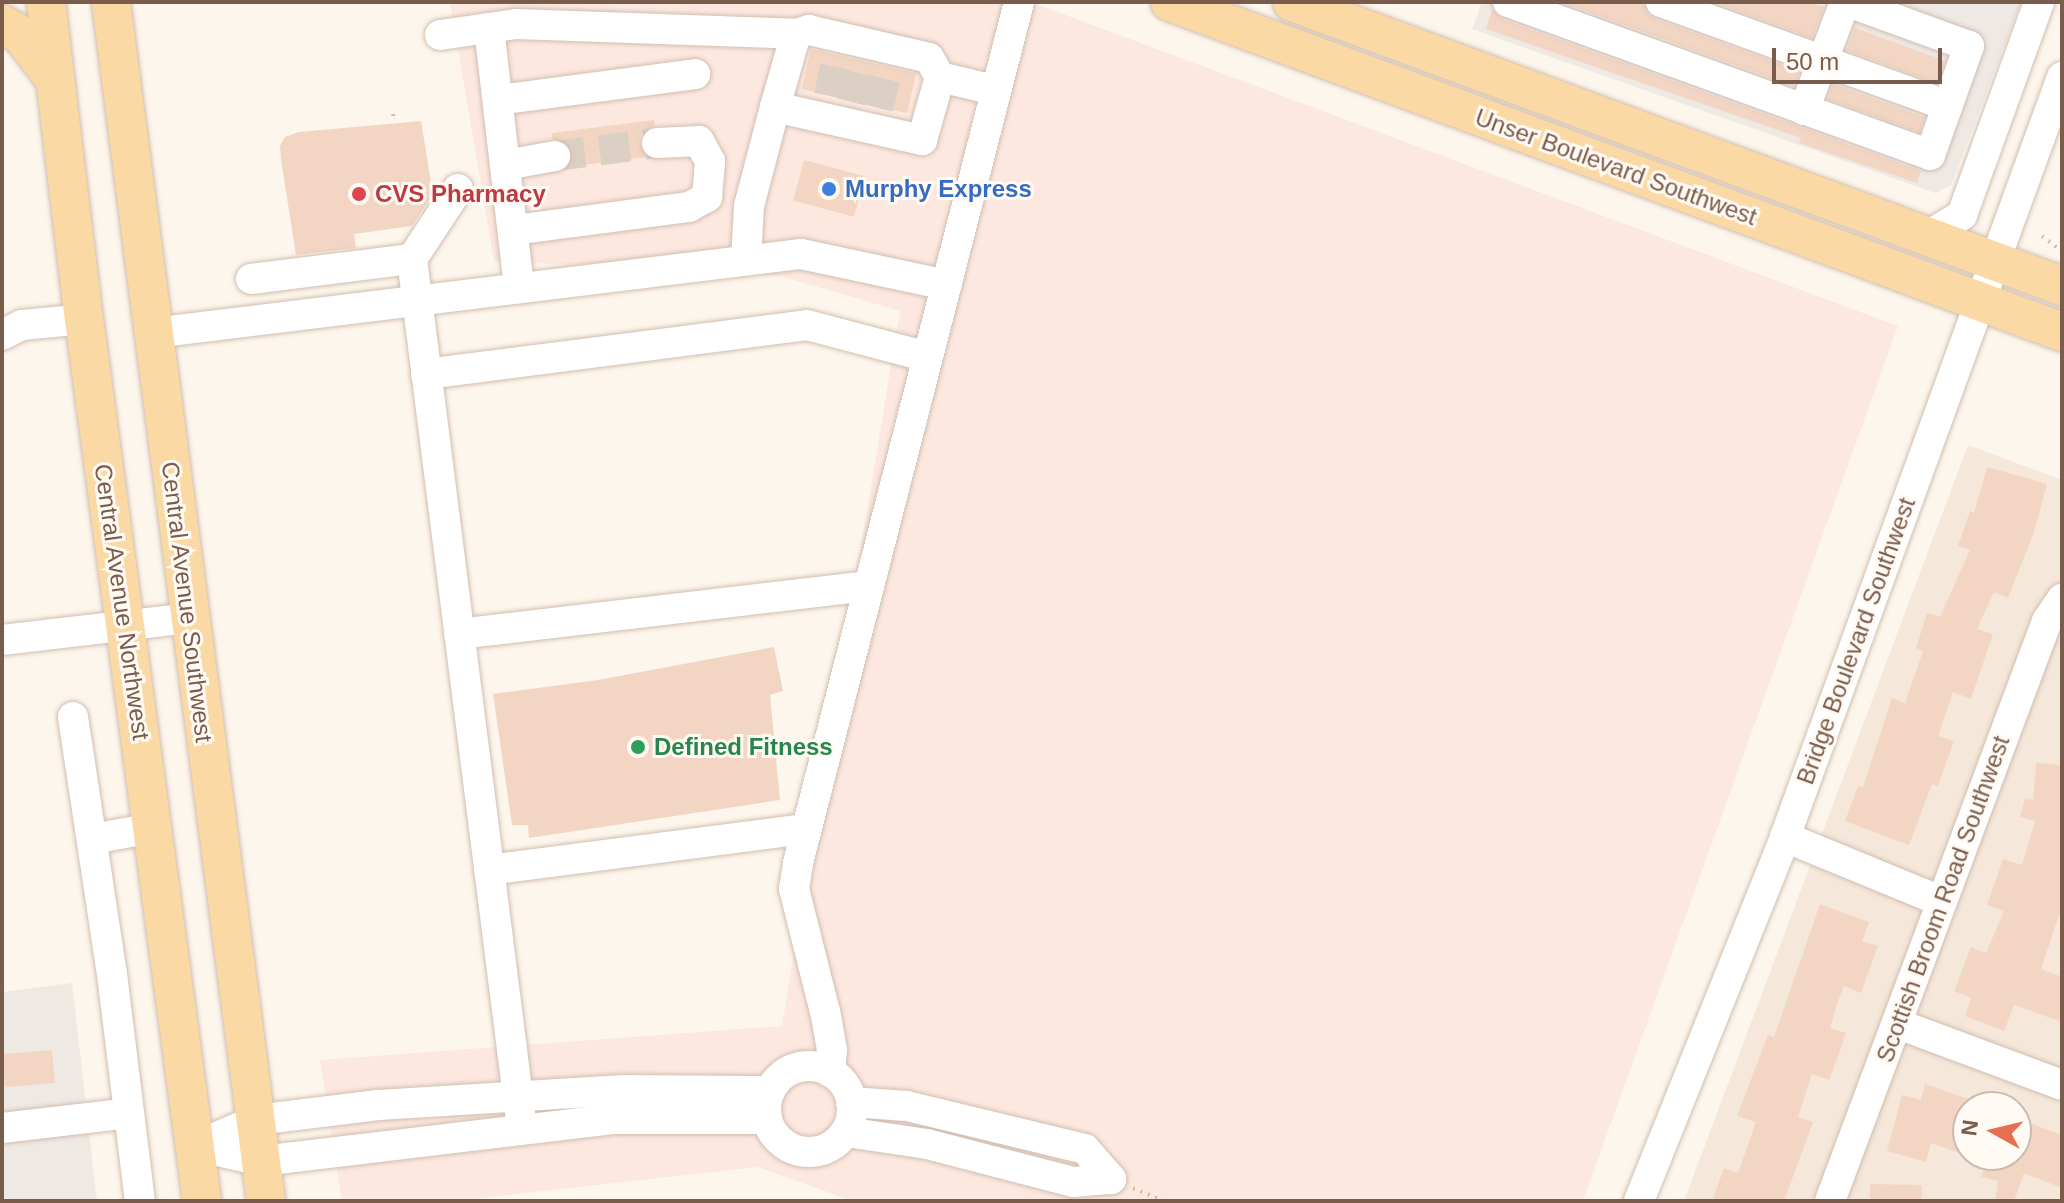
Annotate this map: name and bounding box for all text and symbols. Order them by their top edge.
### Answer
scale bar [1776,32,1946,82]
text: 50 m [1786,48,1839,75]
street label: Unser Boulevard Southwest [1471,103,1761,231]
place label: Murphy Express [845,175,1032,203]
place label: CVS Pharmacy [375,180,546,208]
marker: Murphy Express [820,180,838,198]
marker: CVS Pharmacy [350,185,368,203]
street label: Central Avenue Southwest [155,459,219,745]
street label: Central Avenue Northwest [88,462,156,742]
street label: Bridge Boulevard Southwest [1791,494,1921,788]
street label: Scottish Broom Road Southwest [1870,732,2016,1066]
place label: Defined Fitness [654,733,833,761]
marker: Defined Fitness [629,738,647,756]
north arrow [1952,1091,2032,1171]
text: N [1956,1118,1983,1137]

